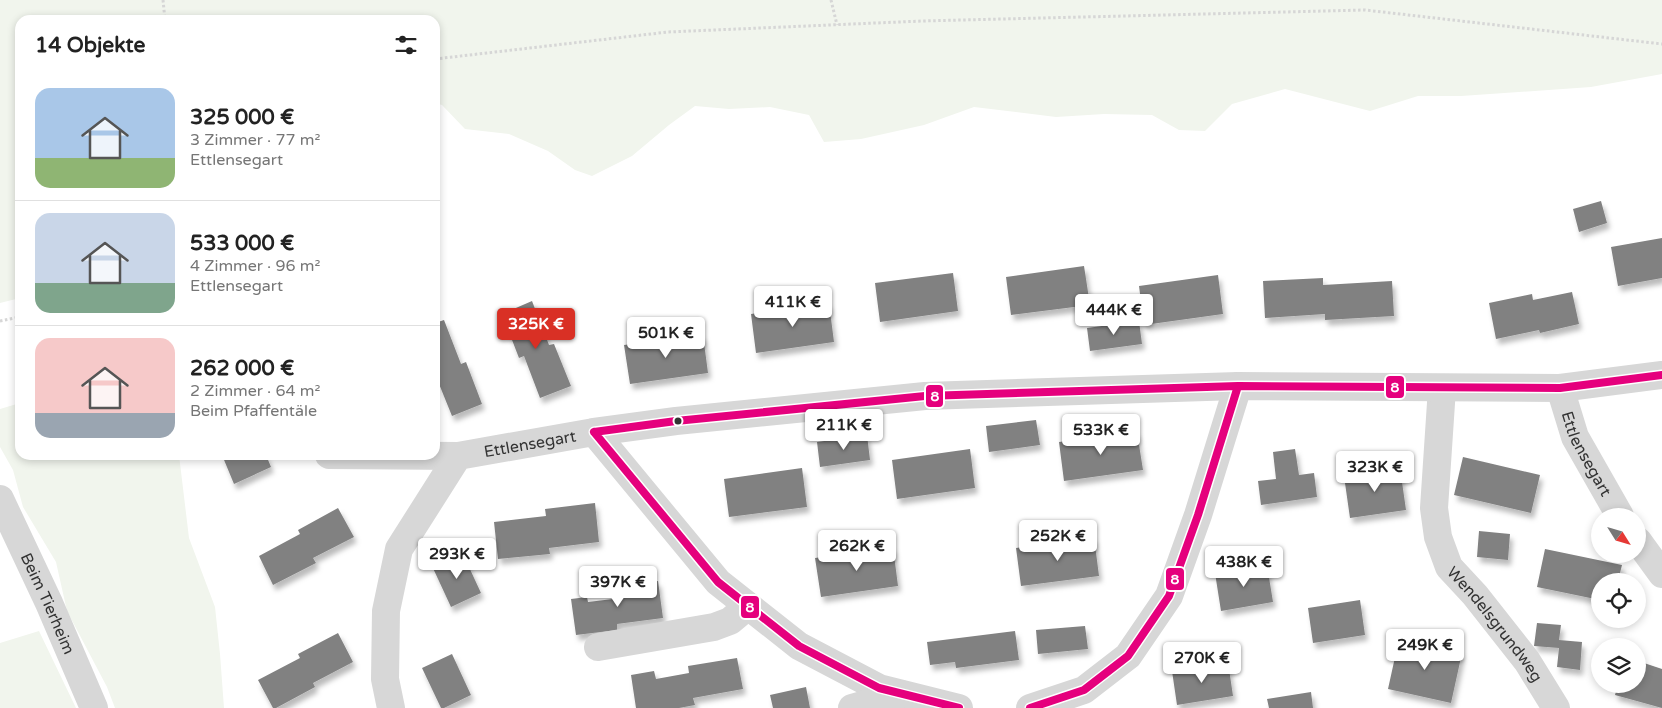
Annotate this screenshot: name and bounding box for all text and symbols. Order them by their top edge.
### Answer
icon: filters [392,31,420,59]
text: 14 Objekte [35,33,145,58]
text: 325 000 € [190,105,294,130]
icon: home [75,108,135,168]
text: 3 Zimmer · 77 m² [190,130,320,150]
text: Ettlensegart [190,150,283,170]
text: 533 000 € [190,231,294,256]
icon: home [75,233,135,293]
text: 4 Zimmer · 96 m² [190,256,320,276]
text: Ettlensegart [190,276,283,296]
pin: 411K € [752,286,834,328]
text: 411K € [765,292,821,312]
pin: 444K € [1073,294,1155,336]
text: 444K € [1086,300,1142,320]
pin: 325K € [495,308,577,350]
text: 325K € [508,314,564,334]
pin: 501K € [625,316,707,359]
text: 501K € [638,323,694,343]
text: 262 000 € [190,356,294,381]
icon: home [75,358,135,418]
line badge: 8 [1385,375,1405,399]
text: 8 [1391,379,1400,396]
text: 2 Zimmer · 64 m² [190,381,320,401]
line badge: 8 [925,384,944,408]
text: 8 [931,388,940,405]
text: Beim Pfaffentäle [190,401,317,421]
pin: 211K € [803,408,885,451]
street label: Ettlensegart [1557,409,1616,500]
pin: 533K € [1060,414,1142,456]
text: 211K € [816,415,872,435]
unlabelled marker [673,416,683,426]
text: 533K € [1073,420,1129,440]
street label: Ettlensegart [482,426,578,462]
pin: 323K € [1334,450,1416,493]
text: 323K € [1347,457,1403,477]
north arrow [1591,508,1646,562]
map controls [1591,508,1646,693]
pin: 252K € [1017,520,1099,562]
text: 252K € [1030,526,1086,546]
pin: 262K € [816,530,898,572]
text: 262K € [829,536,885,556]
pin: 293K € [416,538,498,580]
text: 293K € [429,544,485,564]
pin: 438K € [1203,546,1285,588]
street label: Beim Tierheim [16,550,79,658]
text: 438K € [1216,552,1272,572]
street label: Wendelsgrundweg [1442,562,1547,686]
pin: 397K € [577,566,659,608]
line badge: 8 [1165,567,1185,591]
text: 8 [1171,571,1180,588]
text: 397K € [590,572,646,592]
button: locate [1591,573,1646,628]
line badge: 8 [740,595,760,619]
text: 8 [746,599,755,616]
pin: 249K € [1384,628,1466,671]
text: 249K € [1397,635,1453,655]
button: layers [1591,638,1646,693]
pin: 270K € [1161,642,1243,684]
text: 270K € [1174,648,1230,668]

